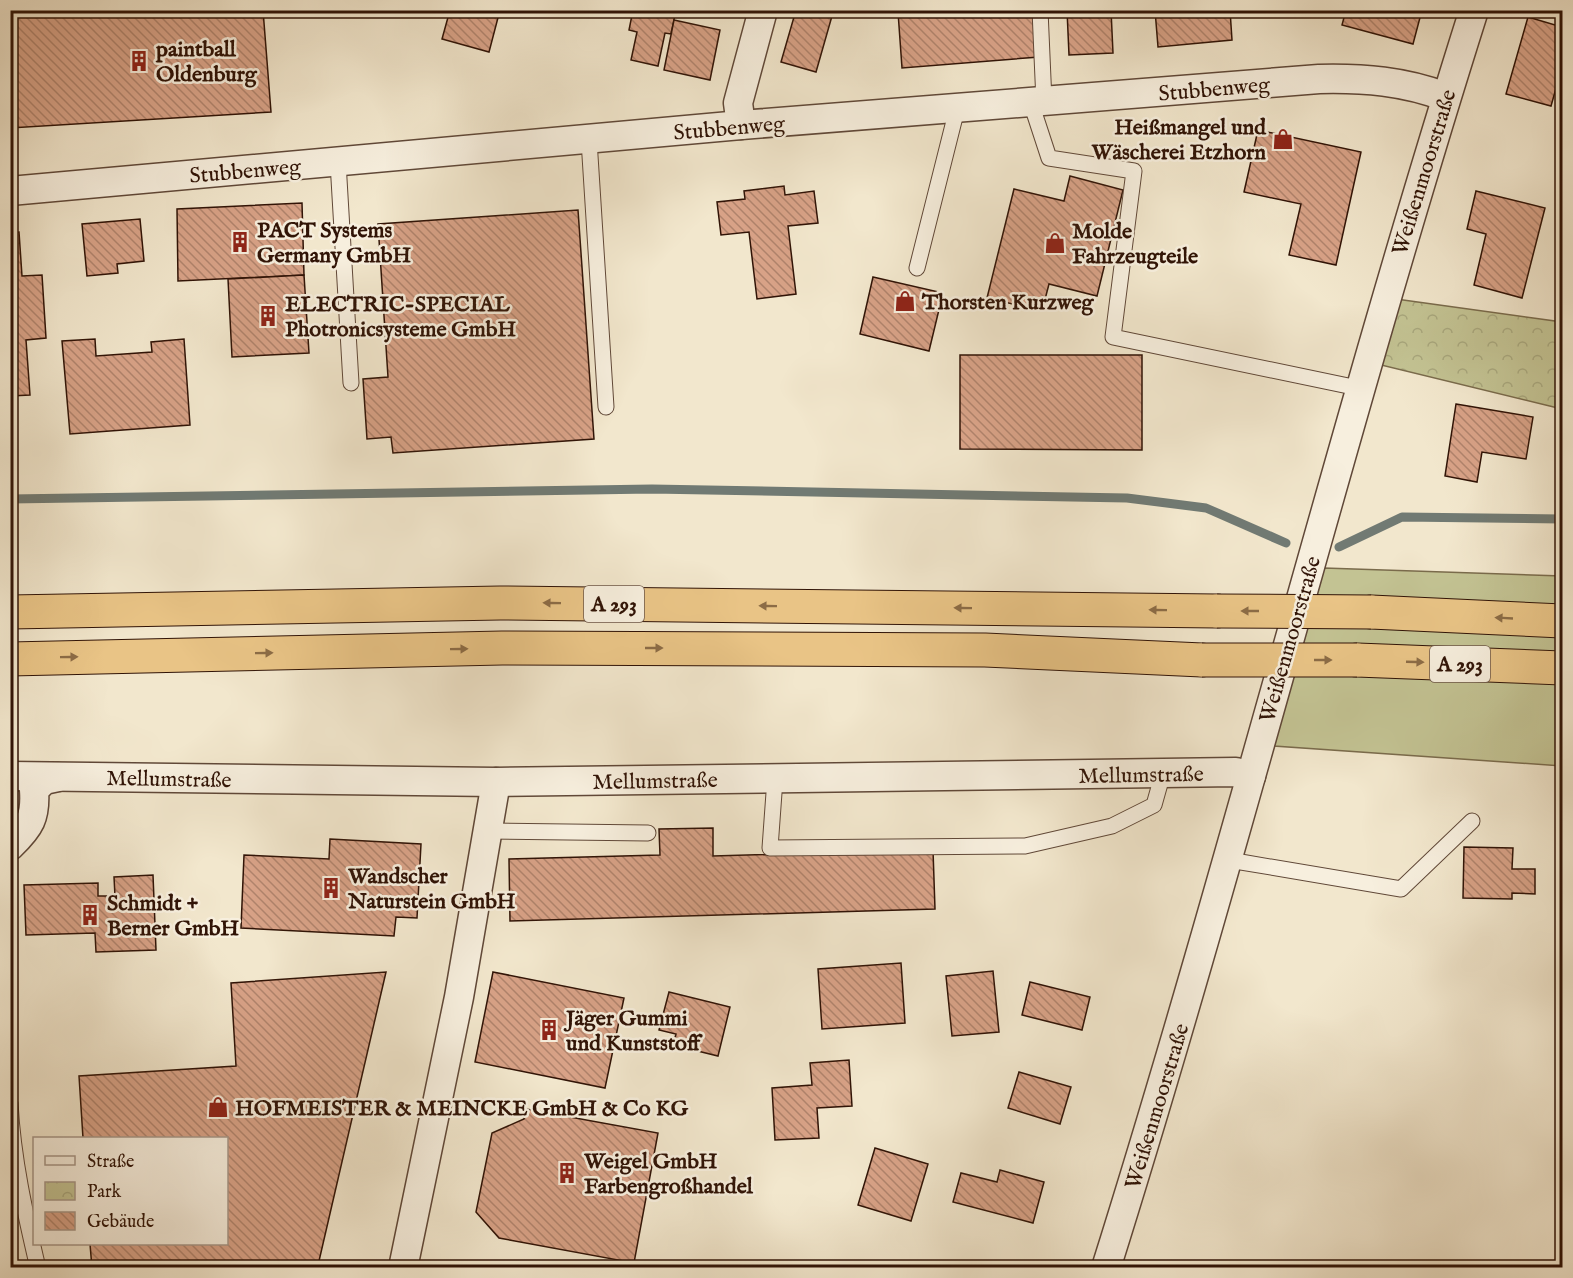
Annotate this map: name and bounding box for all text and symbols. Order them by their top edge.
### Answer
place label: paintball Oldenburg [155,36,258,89]
building icon: paintball Oldenburg [127,49,151,73]
street label: Stubbenweg [1157,71,1272,109]
street label: Weißenmoorstraße [1386,86,1463,259]
street label: Stubbenweg [672,110,787,148]
place label: Heißmangel und Wäscherei Etzhorn [1091,114,1267,167]
shop icon: Heißmangel und Wäscherei Etzhorn [1271,127,1295,151]
street label: Stubbenweg [188,153,303,191]
place label: PACT Systems Germany GmbH [257,217,411,270]
place label: Molde Fahrzeugteile [1072,218,1198,271]
building icon: PACT Systems Germany GmbH [228,230,252,254]
shop icon: Molde Fahrzeugteile [1043,231,1067,255]
shop icon: Thorsten Kurzweg [893,289,917,313]
place label: Thorsten Kurzweg [921,289,1094,317]
place label: ELECTRIC-SPECIAL Photronicsysteme GmbH [285,291,516,344]
building icon: ELECTRIC-SPECIAL Photronicsysteme GmbH [256,304,280,328]
street label: Weißenmoorstraße [1254,553,1328,726]
road number: A 293 [584,586,644,622]
one-way arrow [543,598,562,608]
one-way arrow [759,601,778,611]
one-way arrow [954,603,973,613]
one-way arrow [1149,606,1168,615]
one-way arrow [1240,606,1259,616]
one-way arrow [1495,614,1514,623]
one-way arrow [449,644,468,654]
one-way arrow [644,644,663,653]
road number: A 293 [1430,646,1490,682]
one-way arrow [254,648,273,658]
one-way arrow [59,653,78,662]
one-way arrow [1314,655,1333,665]
one-way arrow [1405,658,1424,667]
street label: Mellumstraße [1078,761,1204,791]
street label: Mellumstraße [106,765,232,795]
street label: Mellumstraße [592,767,718,797]
place label: Wandscher Naturstein GmbH [347,863,516,916]
building icon: Wandscher Naturstein GmbH [319,876,343,900]
place label: Schmidt + Berner GmbH [107,890,239,943]
building icon: Schmidt + Berner GmbH [78,903,102,927]
place label: Jäger Gummi und Kunststoff [563,1005,703,1058]
building icon: Jäger Gummi und Kunststoff [537,1018,561,1042]
street label: Weißenmoorstraße [1119,1020,1196,1193]
shop icon: HOFMEISTER & MEINCKE GmbH & Co KG [206,1095,230,1119]
place label: HOFMEISTER & MEINCKE GmbH & Co KG [235,1095,689,1123]
legend [33,1137,228,1245]
place label: Weigel GmbH Farbengroßhandel [583,1148,754,1201]
text: Straße [87,1151,134,1174]
building icon: Weigel GmbH Farbengroßhandel [555,1161,579,1185]
text: Park [87,1181,122,1204]
text: Gebäude [87,1211,154,1234]

